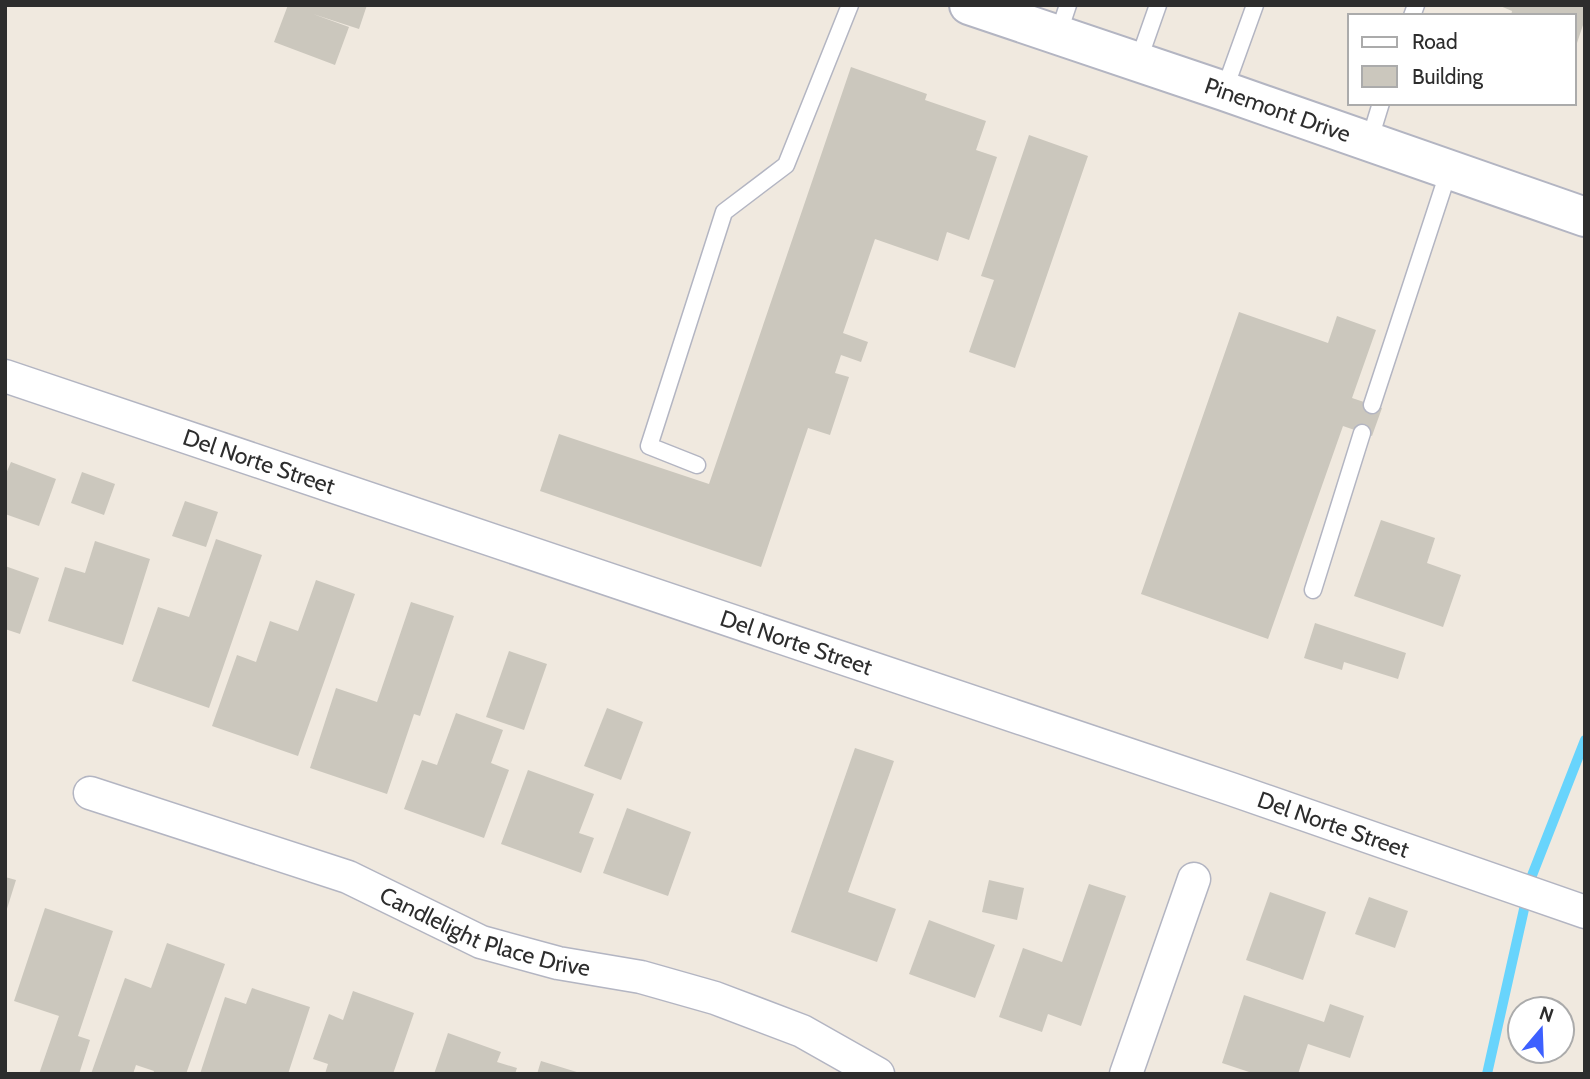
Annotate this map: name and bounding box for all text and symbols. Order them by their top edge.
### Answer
legend [1348,14,1576,105]
text: Road [1412,29,1458,54]
text: Building [1412,64,1484,89]
street label: Pinemont Drive [1201,72,1355,148]
street label: Del Norte Street [179,423,339,500]
street label: Del Norte Street [717,604,876,681]
street label: Del Norte Street [1254,785,1413,864]
street label: Candlelight Place Drive [375,881,593,982]
north arrow [1506,995,1576,1065]
text: N [1536,1001,1556,1027]

